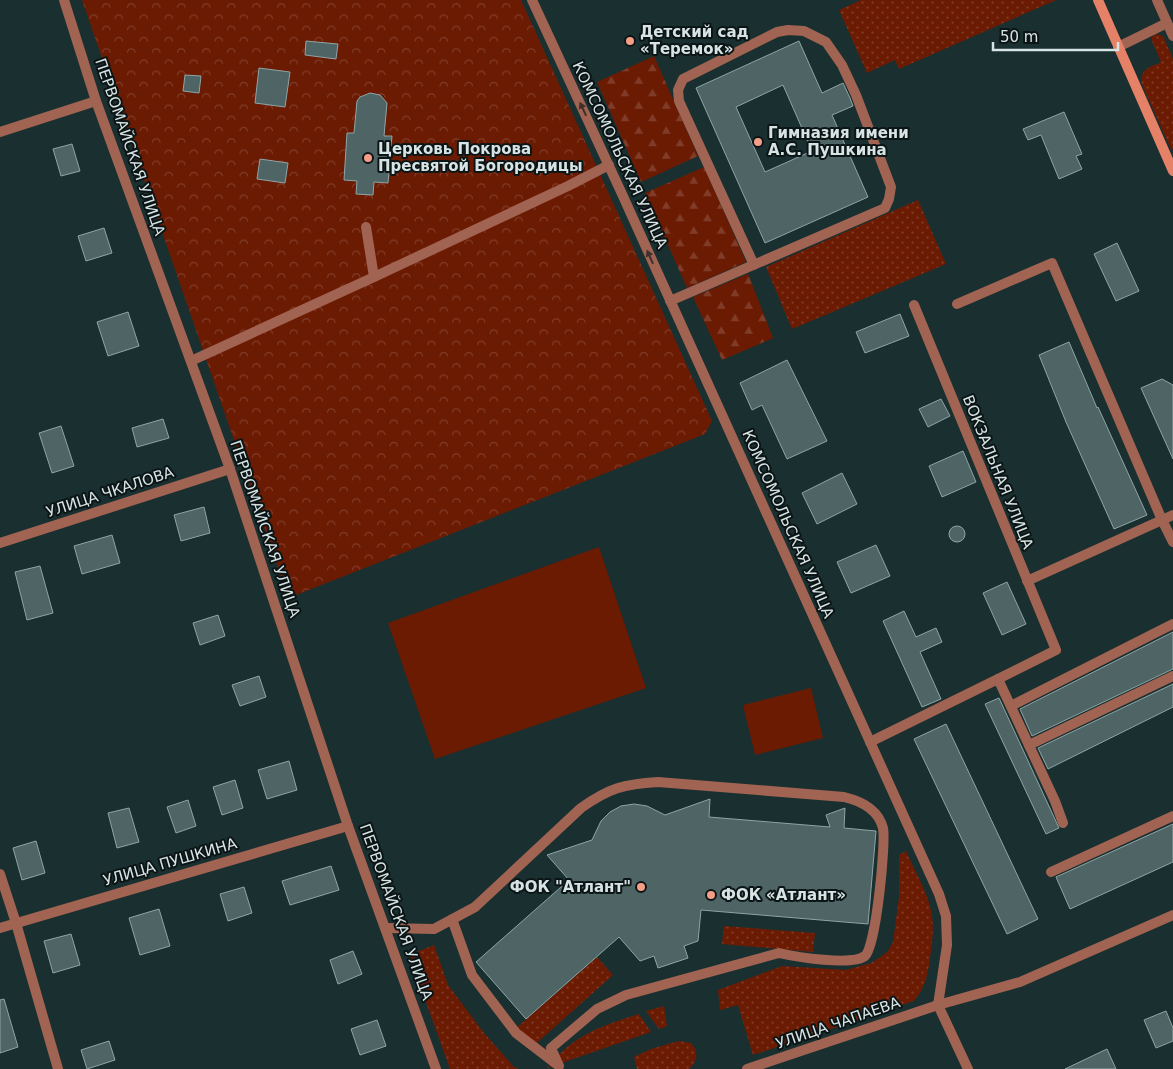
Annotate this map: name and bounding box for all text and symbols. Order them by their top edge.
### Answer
scale bar [993,20,1118,52]
place label: Детский сад «Теремок» [640,23,749,58]
text: 50 m [1000,28,1038,46]
marker: Детский сад «Теремок» [624,35,636,47]
street label: ПЕРВОМАЙСКАЯ УЛИЦА [91,56,170,239]
street label: КОМСОМОЛЬСКАЯ УЛИЦА [569,59,672,252]
one-way arrow [578,102,586,116]
place label: Гимназия имени А.С. Пушкина [768,124,909,159]
marker: Гимназия имени А.С. Пушкина [752,136,764,148]
place label: Церковь Покрова Пресвятой Богородицы [378,140,582,175]
marker: Церковь Покрова Пресвятой Богородицы [362,152,374,164]
one-way arrow [646,250,654,264]
street label: ВОКЗАЛЬНАЯ УЛИЦА [959,392,1037,552]
street label: КОМСОМОЛЬСКАЯ УЛИЦА [738,427,838,622]
street label: ПЕРВОМАЙСКАЯ УЛИЦА [226,438,305,621]
street label: УЛИЦА ЧКАЛОВА [44,463,177,521]
street label: ПЕРВОМАЙСКАЯ УЛИЦА [356,821,438,1003]
street label: УЛИЦА ПУШКИНА [101,834,240,890]
place label: ФОК "Атлант" [510,878,631,896]
marker: ФОК "Атлант" [635,881,647,893]
place label: ФОК «Атлант» [721,886,846,904]
marker: ФОК «Атлант» [705,889,717,901]
street label: УЛИЦА ЧАПАЕВА [773,993,903,1053]

